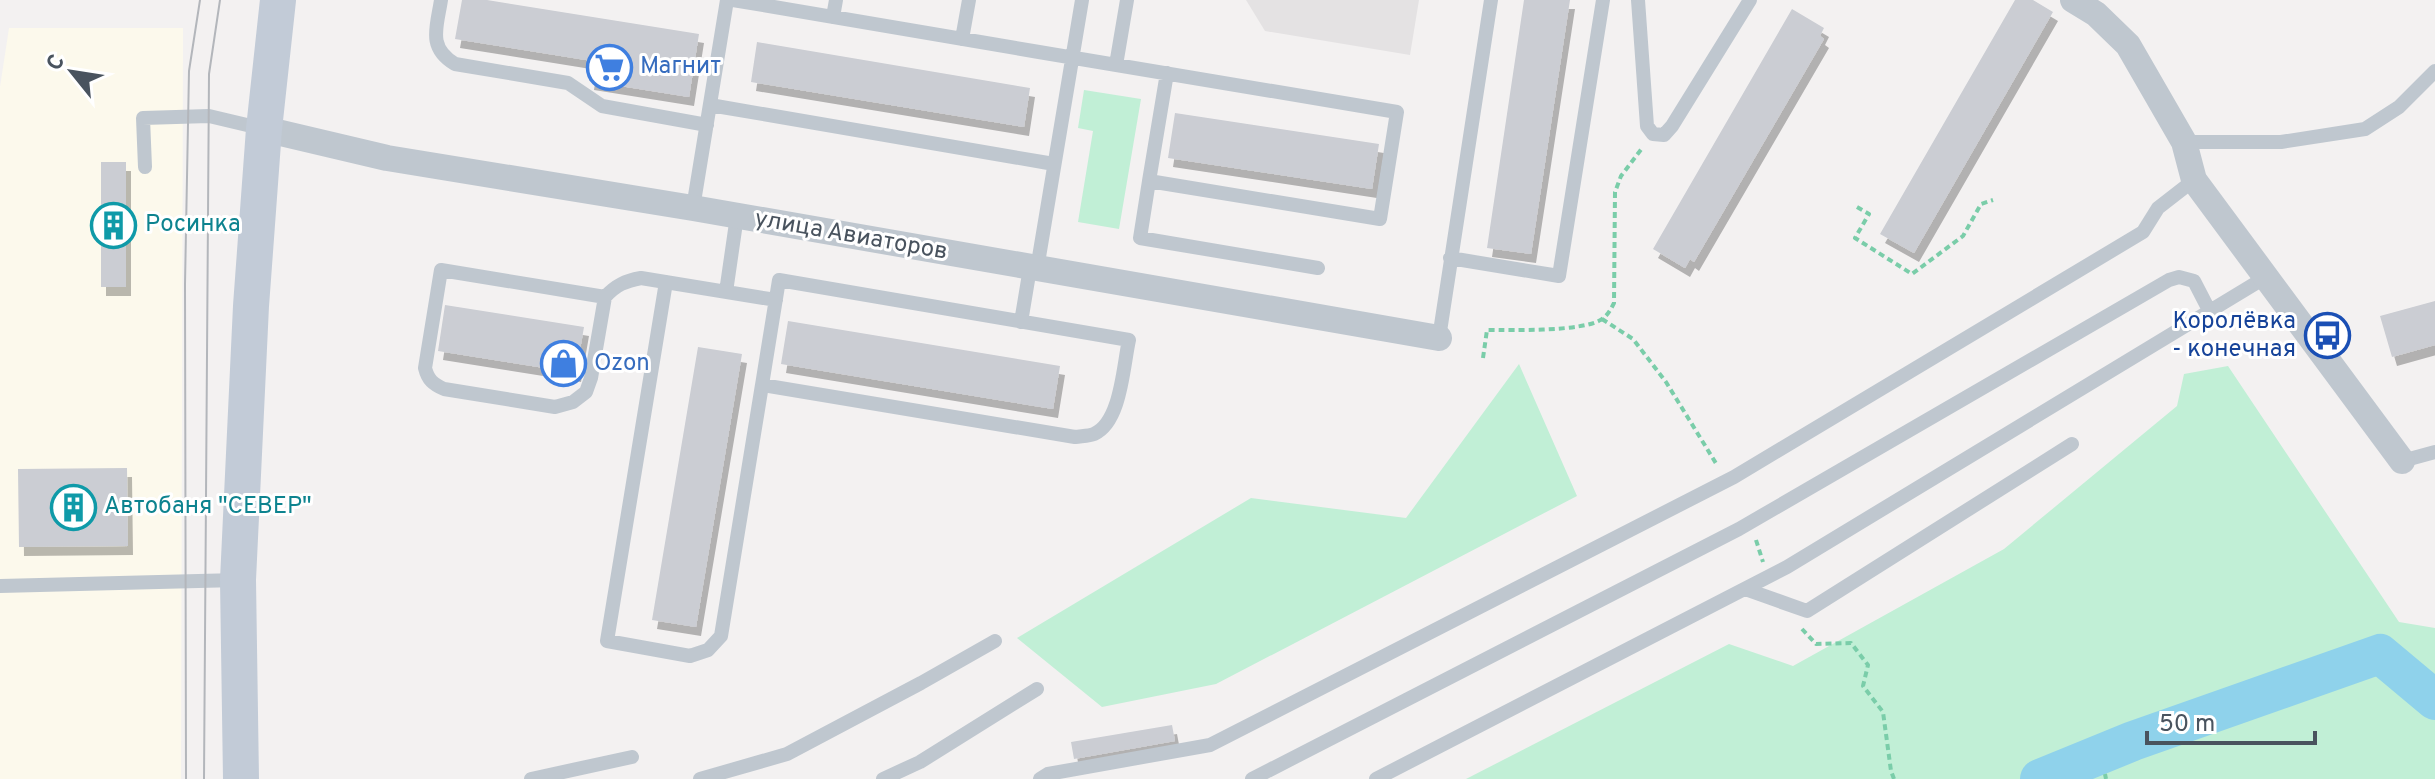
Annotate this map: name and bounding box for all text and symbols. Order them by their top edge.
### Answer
north arrow [32,32,112,112]
supermarket icon: Магнит [585,43,633,91]
text: С [42,50,72,76]
place label: Магнит [640,52,721,82]
building icon: Росинка [90,201,138,249]
street label: улица Авиаторов [752,204,950,268]
place label: Росинка [145,210,241,240]
place label: Королёвка - конечная [2172,307,2296,365]
bus stop icon: Королёвка - конечная [2303,312,2351,360]
shop icon: Ozon [539,340,587,388]
place label: Ozon [594,349,650,379]
building icon: Автобаня "СЕВЕР" [49,483,97,531]
place label: Автобаня "СЕВЕР" [104,492,312,522]
scale bar [2147,695,2315,745]
text: 50 m [2159,710,2215,740]

